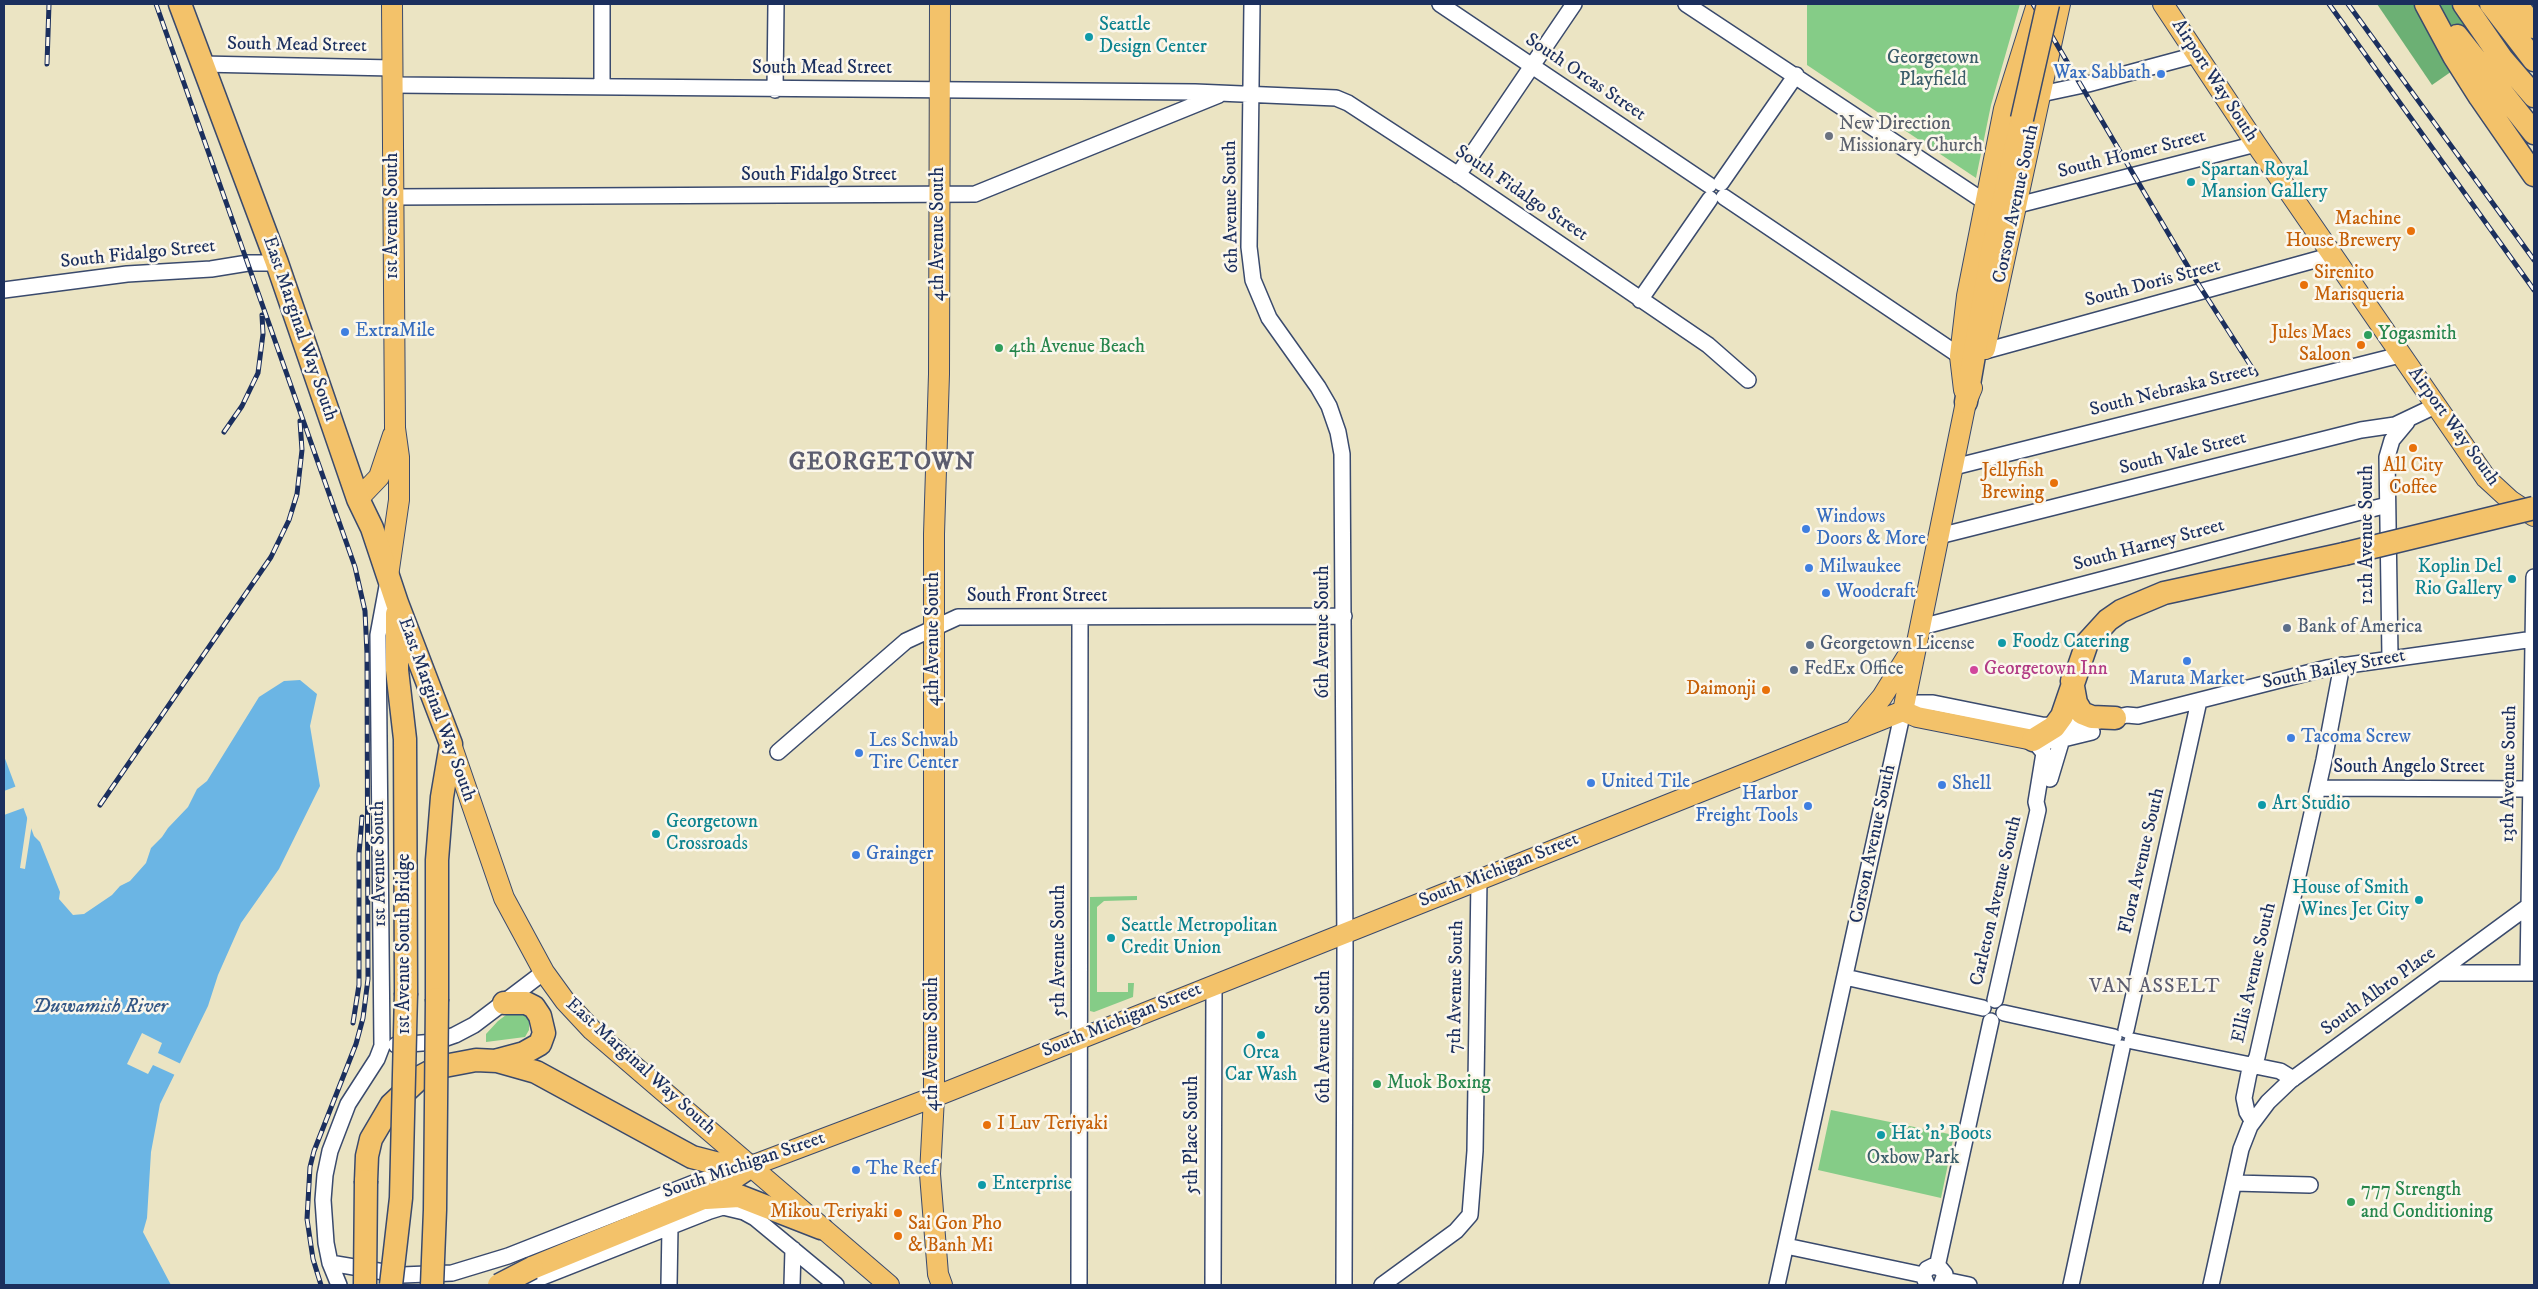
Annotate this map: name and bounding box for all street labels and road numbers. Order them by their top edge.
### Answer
street label: Airport Way South [2166,15,2262,147]
street label: South Orcas Street [1520,29,1650,127]
street label: South Mead Street [227,33,367,59]
street label: South Mead Street [752,58,892,80]
street label: Corson Avenue South [1989,123,2045,285]
street label: South Homer Street [2056,126,2208,184]
street label: 6th Avenue South [1219,140,1245,274]
street label: South Fidalgo Street [1450,141,1592,247]
street label: 1st Avenue South [382,153,404,279]
street label: South Fidalgo Street [741,165,897,187]
street label: 4th Avenue South [928,167,950,301]
street label: East Marginal Way South [257,233,341,425]
street label: South Fidalgo Street [59,236,217,274]
street label: South Doris Street [2083,255,2223,313]
street label: South Nebraska Street [2088,360,2256,422]
street label: Airport Way South [2402,363,2504,491]
street label: South Vale Street [2117,427,2249,481]
street label: 12th Avenue South [2357,465,2379,605]
street label: South Harney Street [2071,515,2227,577]
street label: 6th Avenue South [1313,565,1335,699]
street label: 4th Avenue South [923,572,945,706]
street label: South Front Street [967,586,1107,608]
street label: East Marginal Way South [392,615,480,805]
street label: South Bailey Street [2261,645,2407,695]
street label: 13th Avenue South [2497,705,2523,843]
street label: South Angelo Street [2333,757,2485,779]
street label: Corson Avenue South [1846,763,1902,925]
street label: Flora Avenue South [2115,786,2171,936]
street label: 1st Avenue South [367,800,393,928]
street label: Carleton Avenue South [1966,814,2028,988]
street label: South Michigan Street [1416,829,1582,913]
street label: 1st Avenue South Bridge [394,853,416,1035]
street label: 5th Avenue South [1049,885,1071,1017]
street label: Ellis Avenue South [2228,901,2282,1045]
street label: 7th Avenue South [1444,920,1470,1054]
street label: South Albro Place [2317,943,2441,1041]
street label: 6th Avenue South [1314,970,1336,1104]
street label: 4th Avenue South [922,977,944,1111]
street label: South Michigan Street [1039,979,1205,1063]
street label: East Marginal Way South [560,994,720,1140]
street label: 5th Place South [1182,1076,1204,1194]
street label: South Michigan Street [660,1128,828,1204]

